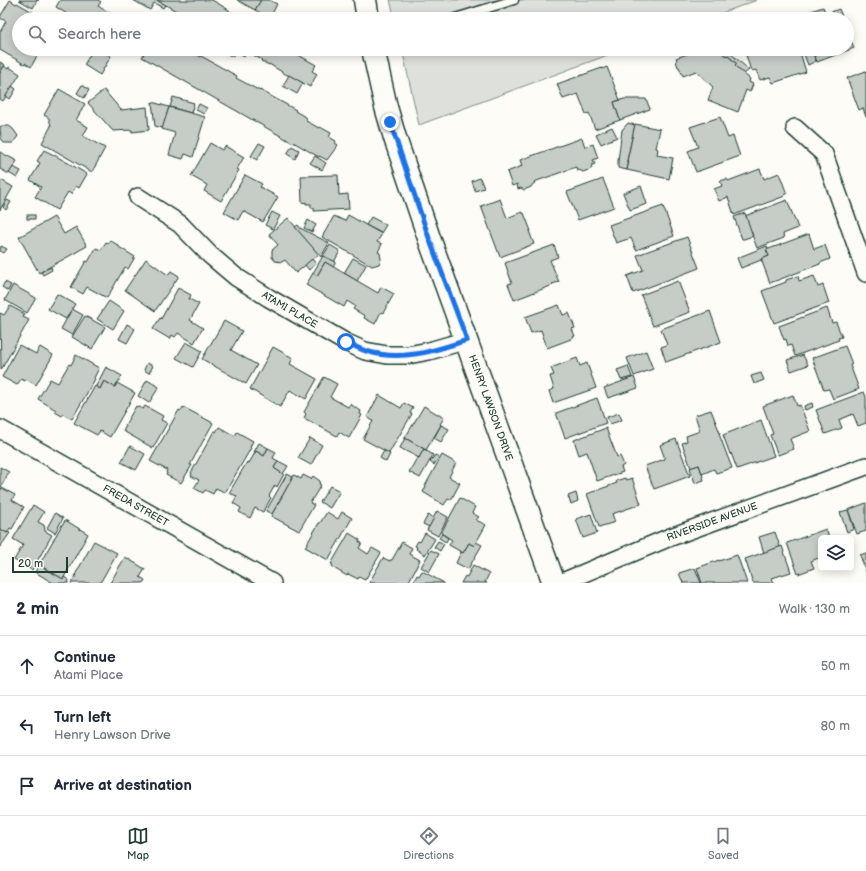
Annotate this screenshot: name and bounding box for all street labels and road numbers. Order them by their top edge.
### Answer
street label: ATAMI PLACE [260,289,320,331]
street label: HENRY LAWSON DRIVE [466,353,515,463]
street label: FREDA STREET [101,483,171,529]
street label: RIVERSIDE AVENUE [665,500,759,544]

